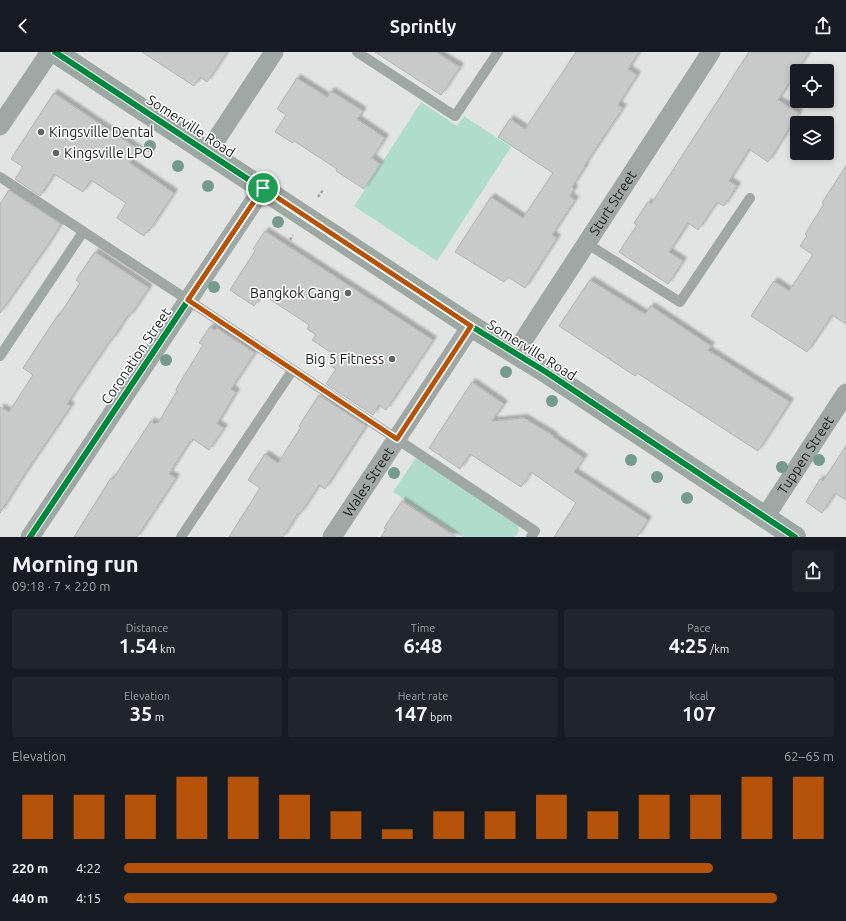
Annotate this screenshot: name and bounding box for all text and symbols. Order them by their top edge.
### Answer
icon: back [12,15,34,37]
icon: share [812,15,834,37]
text: Sprintly [390,16,456,36]
map controls [790,64,834,160]
button: locate [790,64,834,108]
street label: Somerville Road [144,92,238,160]
button: layers [790,116,834,160]
place label: Kingsville Dental [49,124,154,140]
marker: Kingsville Dental [36,127,46,137]
place label: Kingsville LPO [64,145,153,161]
marker: Kingsville LPO [51,148,61,158]
street label: Sturt Street [586,167,640,238]
pin [246,171,280,205]
icon: arrive [252,177,274,199]
place label: Bangkok Gang [250,285,340,301]
marker: Bangkok Gang [343,288,353,298]
street label: Coronation Street [98,304,174,407]
street label: Somerville Road [485,316,579,384]
place label: Big 5 Fitness [305,351,384,367]
marker: Big 5 Fitness [387,354,397,364]
street label: Tuppen Street [774,413,837,497]
street label: Wales Street [340,444,397,520]
button: share [792,550,834,592]
text: Morning run [12,551,139,576]
text: 09:18 · 7 × 220 m [12,579,111,593]
text: Distance [126,622,168,634]
text: Time [411,622,435,634]
text: Pace [687,622,711,634]
text: 1.54 [119,634,158,657]
text: 6:48 [404,634,442,657]
text: 4:25 [669,634,708,657]
text: km [158,643,175,655]
text: /km [708,643,729,655]
text: Elevation [124,690,170,702]
text: Heart rate [398,690,448,702]
text: kcal [690,690,709,702]
text: 35 [130,702,152,725]
text: 147 [394,702,427,725]
text: 107 [682,702,716,725]
text: m [152,711,164,723]
text: bpm [427,711,452,723]
text: Elevation [12,749,66,763]
text: 62–65 m [784,749,834,763]
text: 220 m [12,861,48,875]
text: 4:22 [76,861,101,875]
text: 440 m [12,891,48,905]
text: 4:15 [76,891,101,905]

